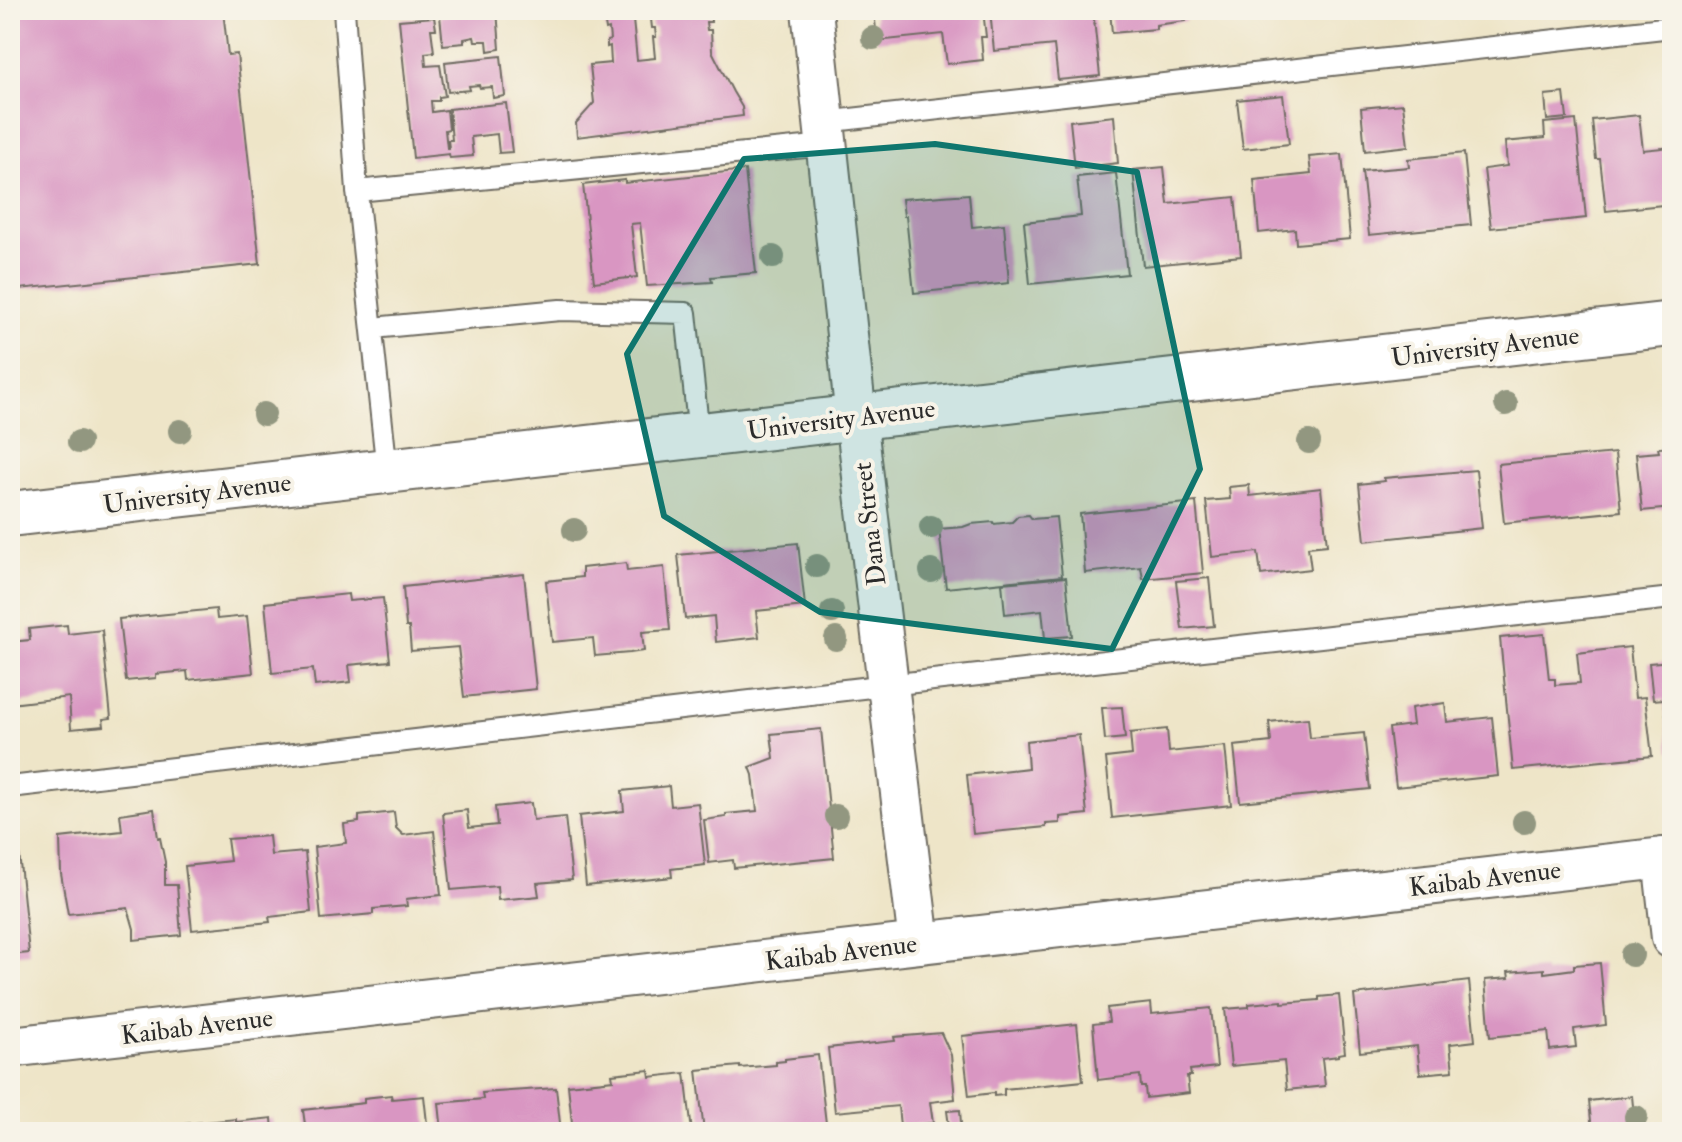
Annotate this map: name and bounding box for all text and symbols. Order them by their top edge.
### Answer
street label: University Avenue [1389,320,1581,374]
street label: University Avenue [745,393,937,447]
street label: Dana Street [847,460,893,587]
street label: University Avenue [101,467,293,521]
street label: Kaibab Avenue [1407,854,1563,904]
street label: Kaibab Avenue [763,928,919,978]
street label: Kaibab Avenue [119,1002,275,1052]

